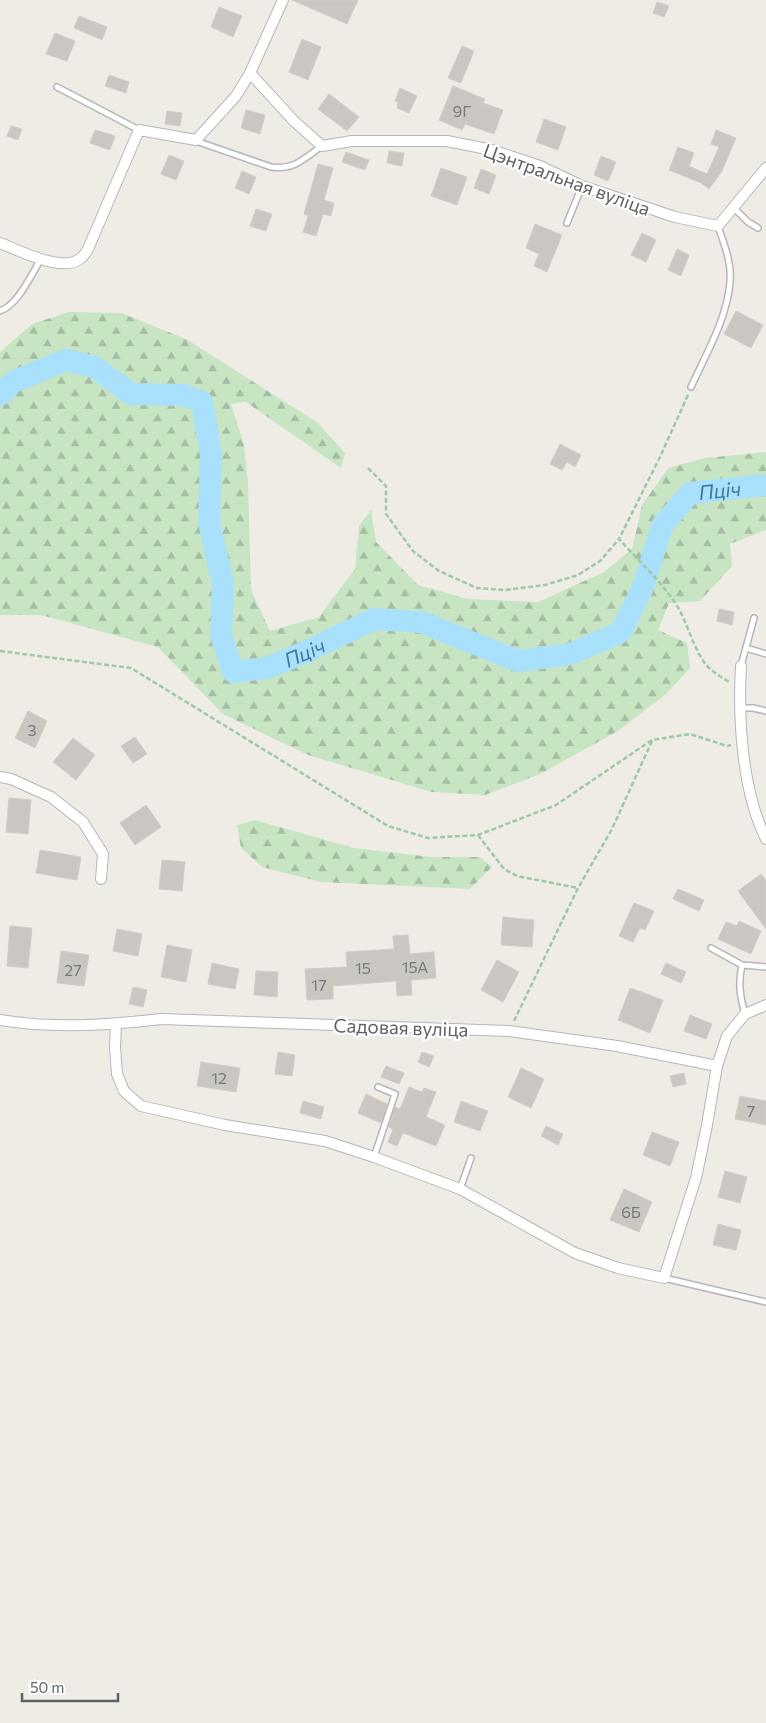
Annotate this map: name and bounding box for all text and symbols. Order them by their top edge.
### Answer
house number: 9Г [453,101,471,120]
street label: Цэнтральная вуліца [480,138,654,220]
water label: Пціч [697,476,742,504]
water label: Пціч [280,632,329,672]
house number: 3 [27,720,37,739]
house number: 15А [402,957,428,976]
house number: 15 [355,958,371,977]
house number: 27 [64,960,82,979]
house number: 17 [311,975,327,994]
street label: Садовая вуліца [333,1013,469,1041]
house number: 12 [211,1068,227,1087]
house number: 7 [747,1101,755,1120]
house number: 6Б [621,1202,641,1221]
scale bar [22,1670,119,1702]
text: 50 m [30,1678,64,1696]

